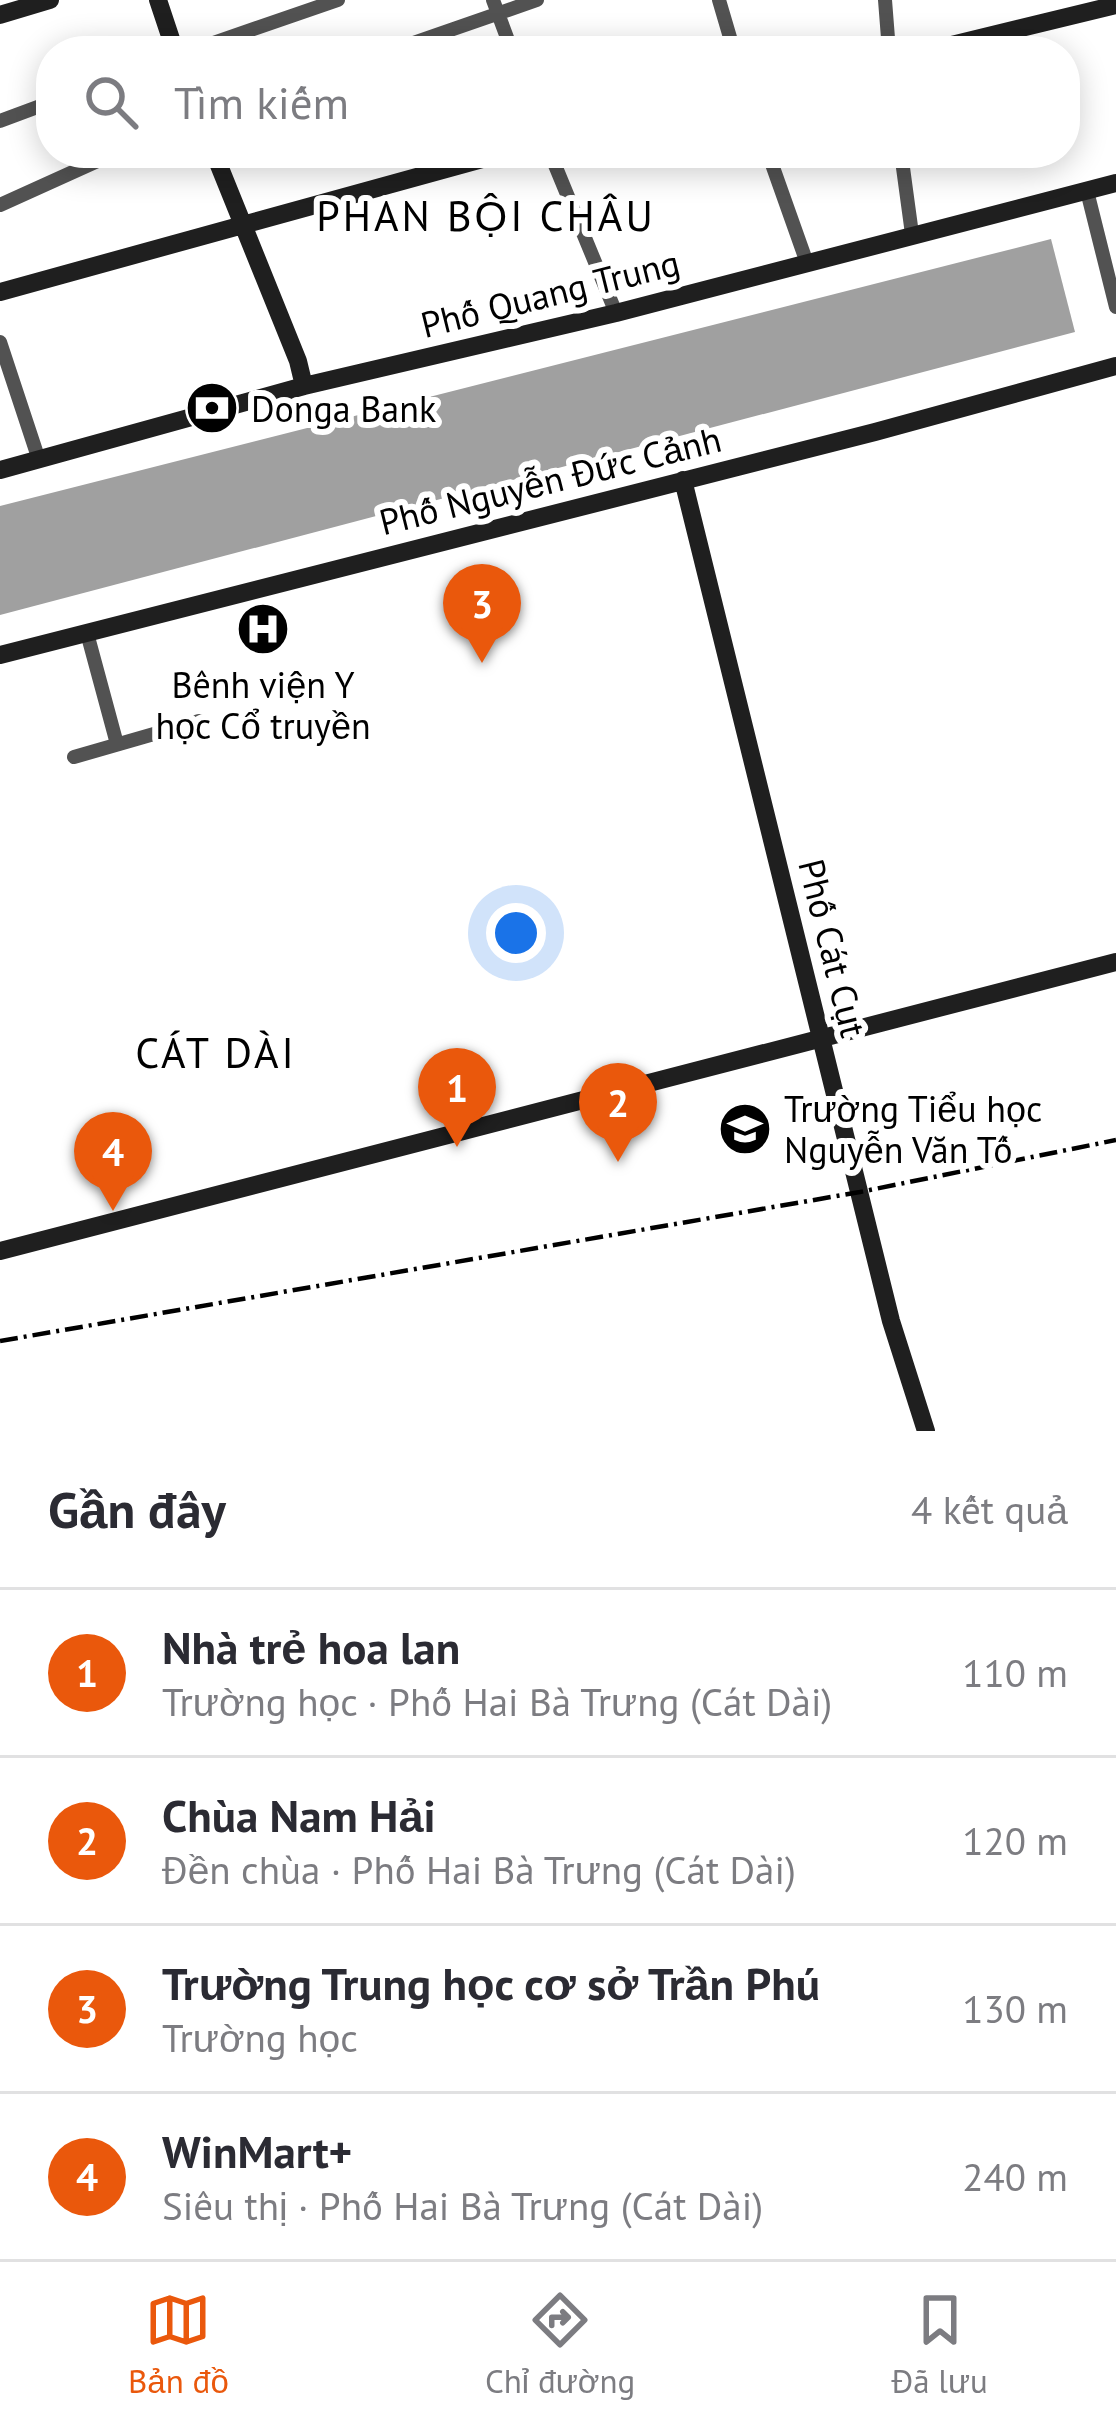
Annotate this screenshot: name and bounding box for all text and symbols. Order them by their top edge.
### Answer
search box [36,36,1080,168]
icon: search [78,69,144,135]
text: Tìm kiếm [174,73,349,131]
district label: PHAN BỘI CHÂU [316,188,656,243]
street label: Phố Quang Trung [416,238,684,348]
bank icon: Donga Bank [184,380,240,436]
place label: Donga Bank [251,385,436,432]
street label: Phố Nguyễn Đức Cảnh [374,415,726,545]
pin: 3 [443,564,521,663]
hospital icon: Bênh viện Y học Cổ truyền [235,601,291,657]
place label: Bênh viện Y học Cổ truyền [155,661,371,749]
street label: Phố Cát Cụt [788,854,878,1042]
your location [486,903,546,963]
district label: CÁT DÀI [135,1025,297,1080]
pin: 1 [418,1048,496,1147]
pin: 2 [579,1063,657,1162]
place label: Trường Tiểu học Nguyễn Văn Tố [784,1085,1042,1173]
school or university icon: Trường Tiểu học Nguyễn Văn Tố [717,1101,773,1157]
pin: 4 [74,1112,152,1211]
text: Gần đây [48,1476,226,1542]
text: 4 kết quả [911,1484,1068,1535]
text: Nhà trẻ hoa lan [162,1618,460,1676]
text: 1 [76,1647,98,1698]
text: 110 m [962,1647,1068,1698]
text: Trường học · Phố Hai Bà Trưng (Cát Dài) [162,1676,832,1727]
text: Chùa Nam Hải [162,1786,436,1844]
text: 2 [76,1815,98,1866]
text: 120 m [962,1815,1068,1866]
text: Đền chùa · Phố Hai Bà Trưng (Cát Dài) [162,1844,796,1895]
text: Trường Trung học cơ sở Trần Phú [162,1954,820,2012]
text: 3 [76,1983,98,2034]
text: 130 m [962,1983,1068,2034]
text: Trường học [162,2012,358,2063]
text: WinMart+ [162,2122,352,2180]
text: 4 [76,2151,98,2202]
text: 240 m [962,2151,1068,2202]
text: Siêu thị · Phố Hai Bà Trưng (Cát Dài) [162,2180,763,2231]
tab: Bản đồ [128,2287,229,2402]
tab: Chỉ đường [485,2287,635,2402]
tab: Đã lưu [891,2287,988,2402]

